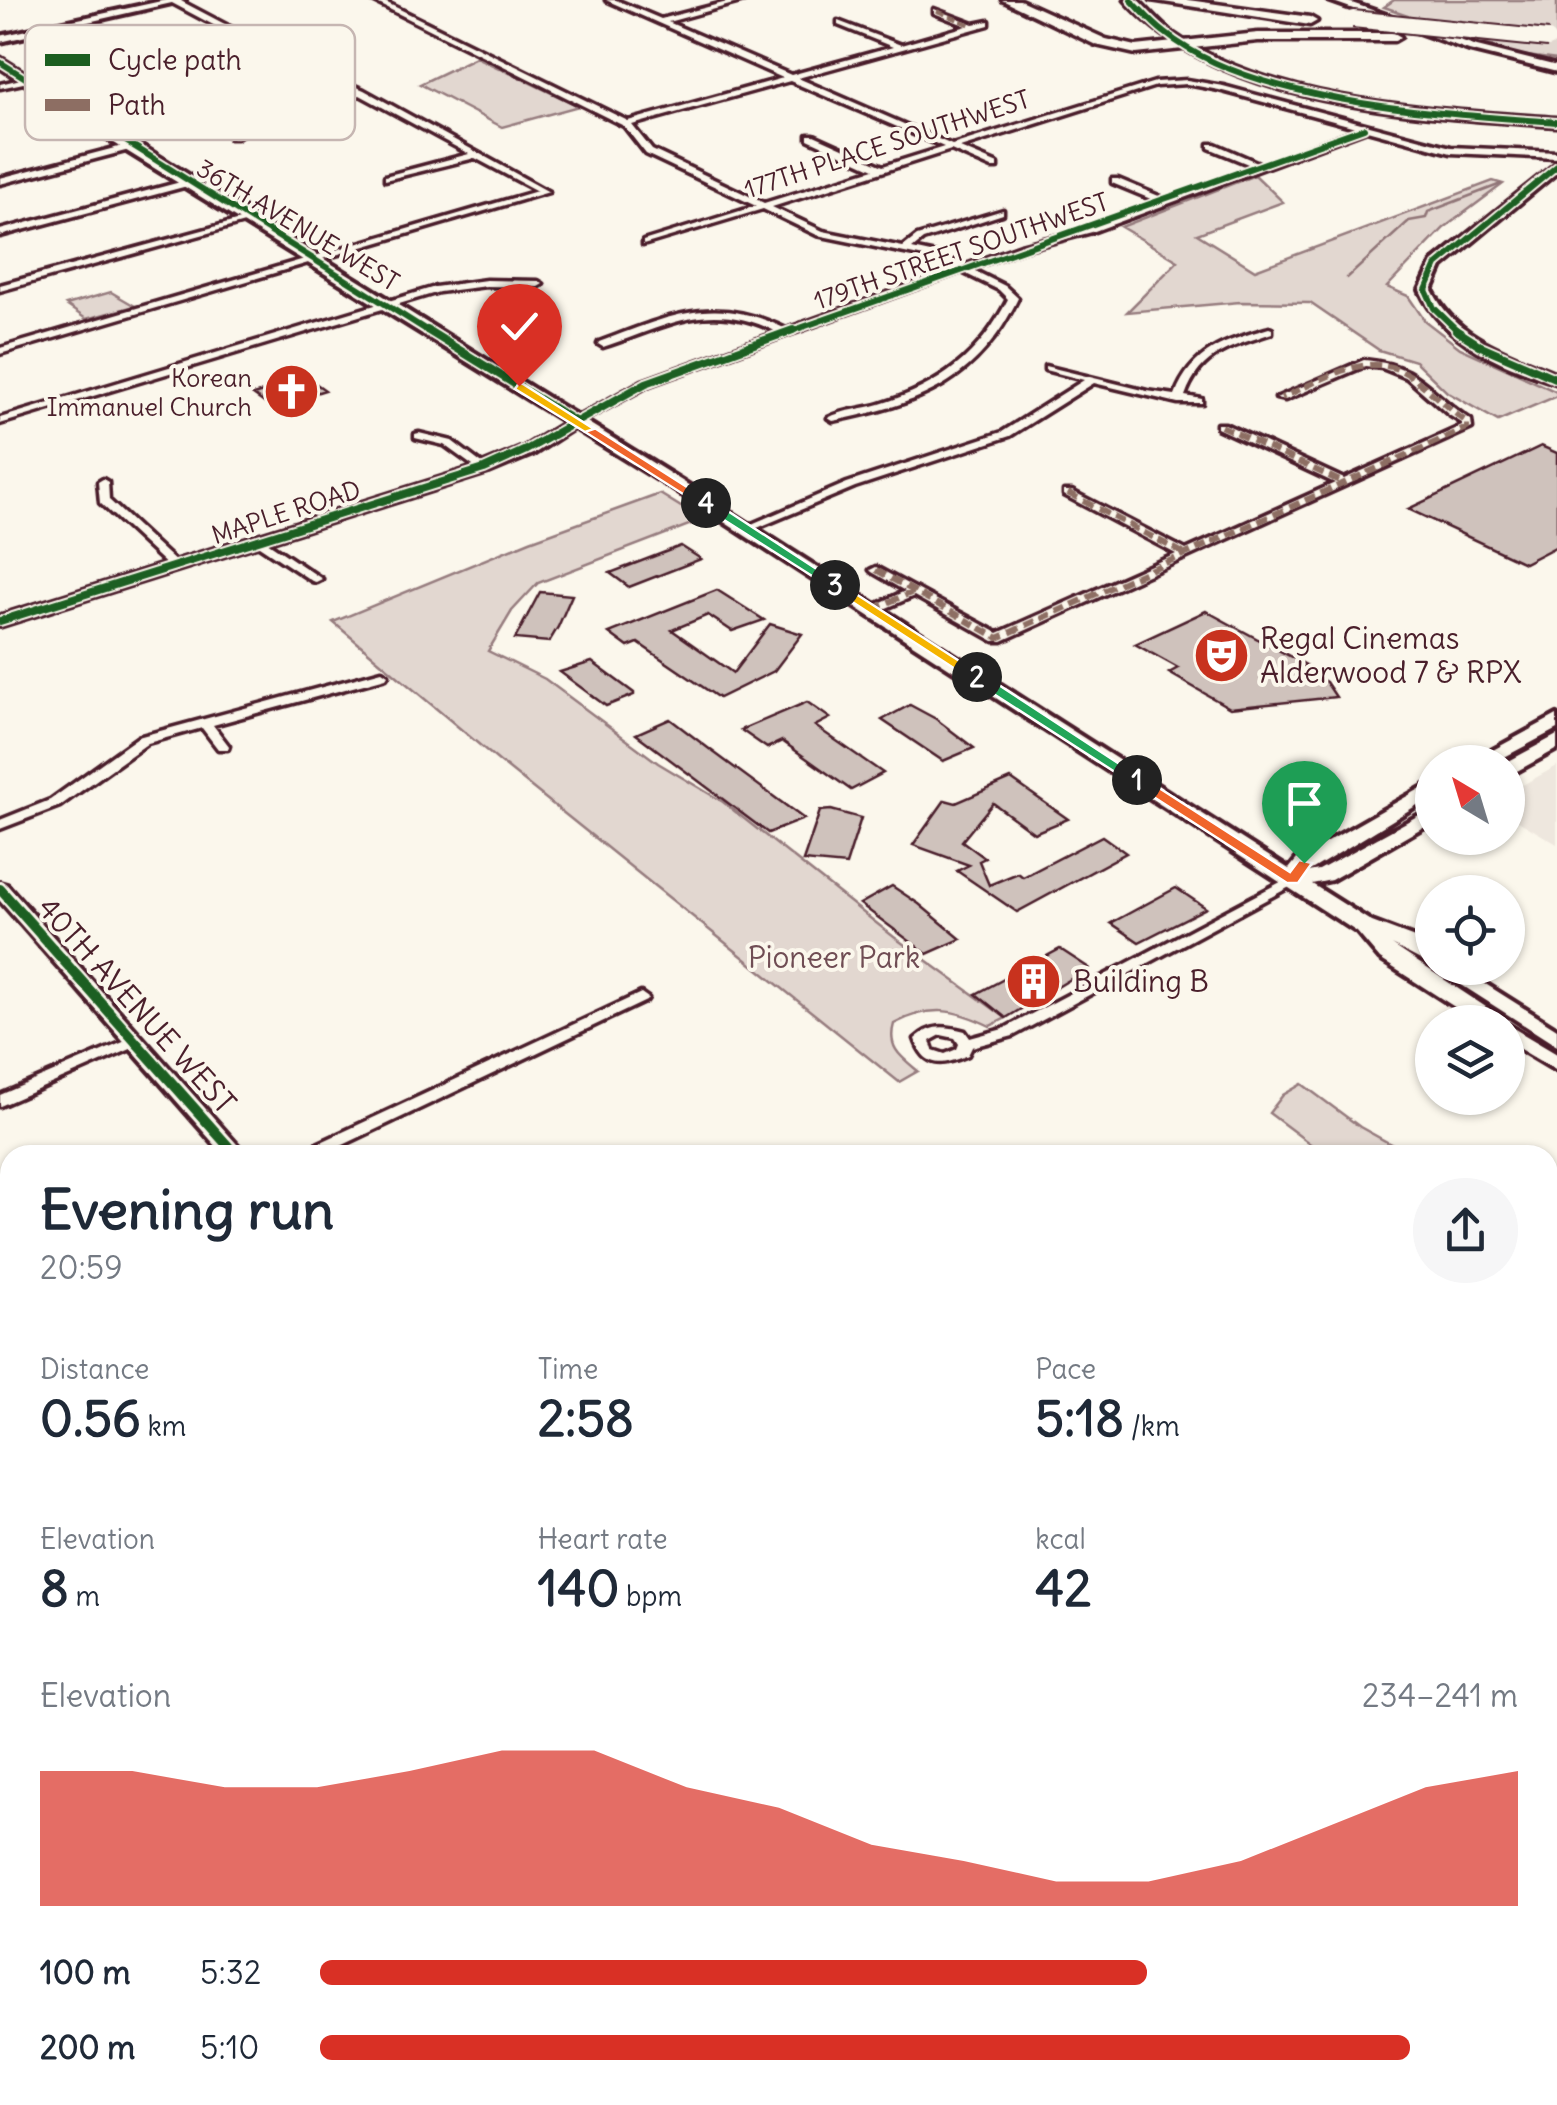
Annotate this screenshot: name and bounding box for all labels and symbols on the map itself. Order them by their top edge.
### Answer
legend [25,25,355,140]
text: Cycle path [108,42,242,78]
street label: 177TH PLACE SOUTHWEST [740,83,1034,205]
text: Path [108,87,166,123]
street label: 36TH AVENUE WEST [191,152,405,298]
street label: 179TH STREET SOUTHWEST [809,185,1113,317]
pin [477,284,562,387]
place label: Korean Immanuel Church [47,362,252,423]
church icon: Korean Immanuel Church [261,362,321,422]
street label: MAPLE ROAD [208,473,364,551]
pin: 4 [681,478,731,528]
pin: 3 [810,560,860,610]
place label: Regal Cinemas Alderwood 7 & RPX [1260,619,1522,691]
theatre icon: Regal Cinemas Alderwood 7 & RPX [1191,625,1251,685]
pin: 2 [952,652,1002,702]
north arrow [1415,745,1525,855]
pin: 1 [1112,755,1162,805]
pin [1262,761,1347,864]
street label: 40TH AVENUE WEST [30,889,244,1121]
park label: Pioneer Park [748,938,920,976]
building icon: Building B [1004,951,1064,1011]
place label: Building B [1073,962,1209,1000]

